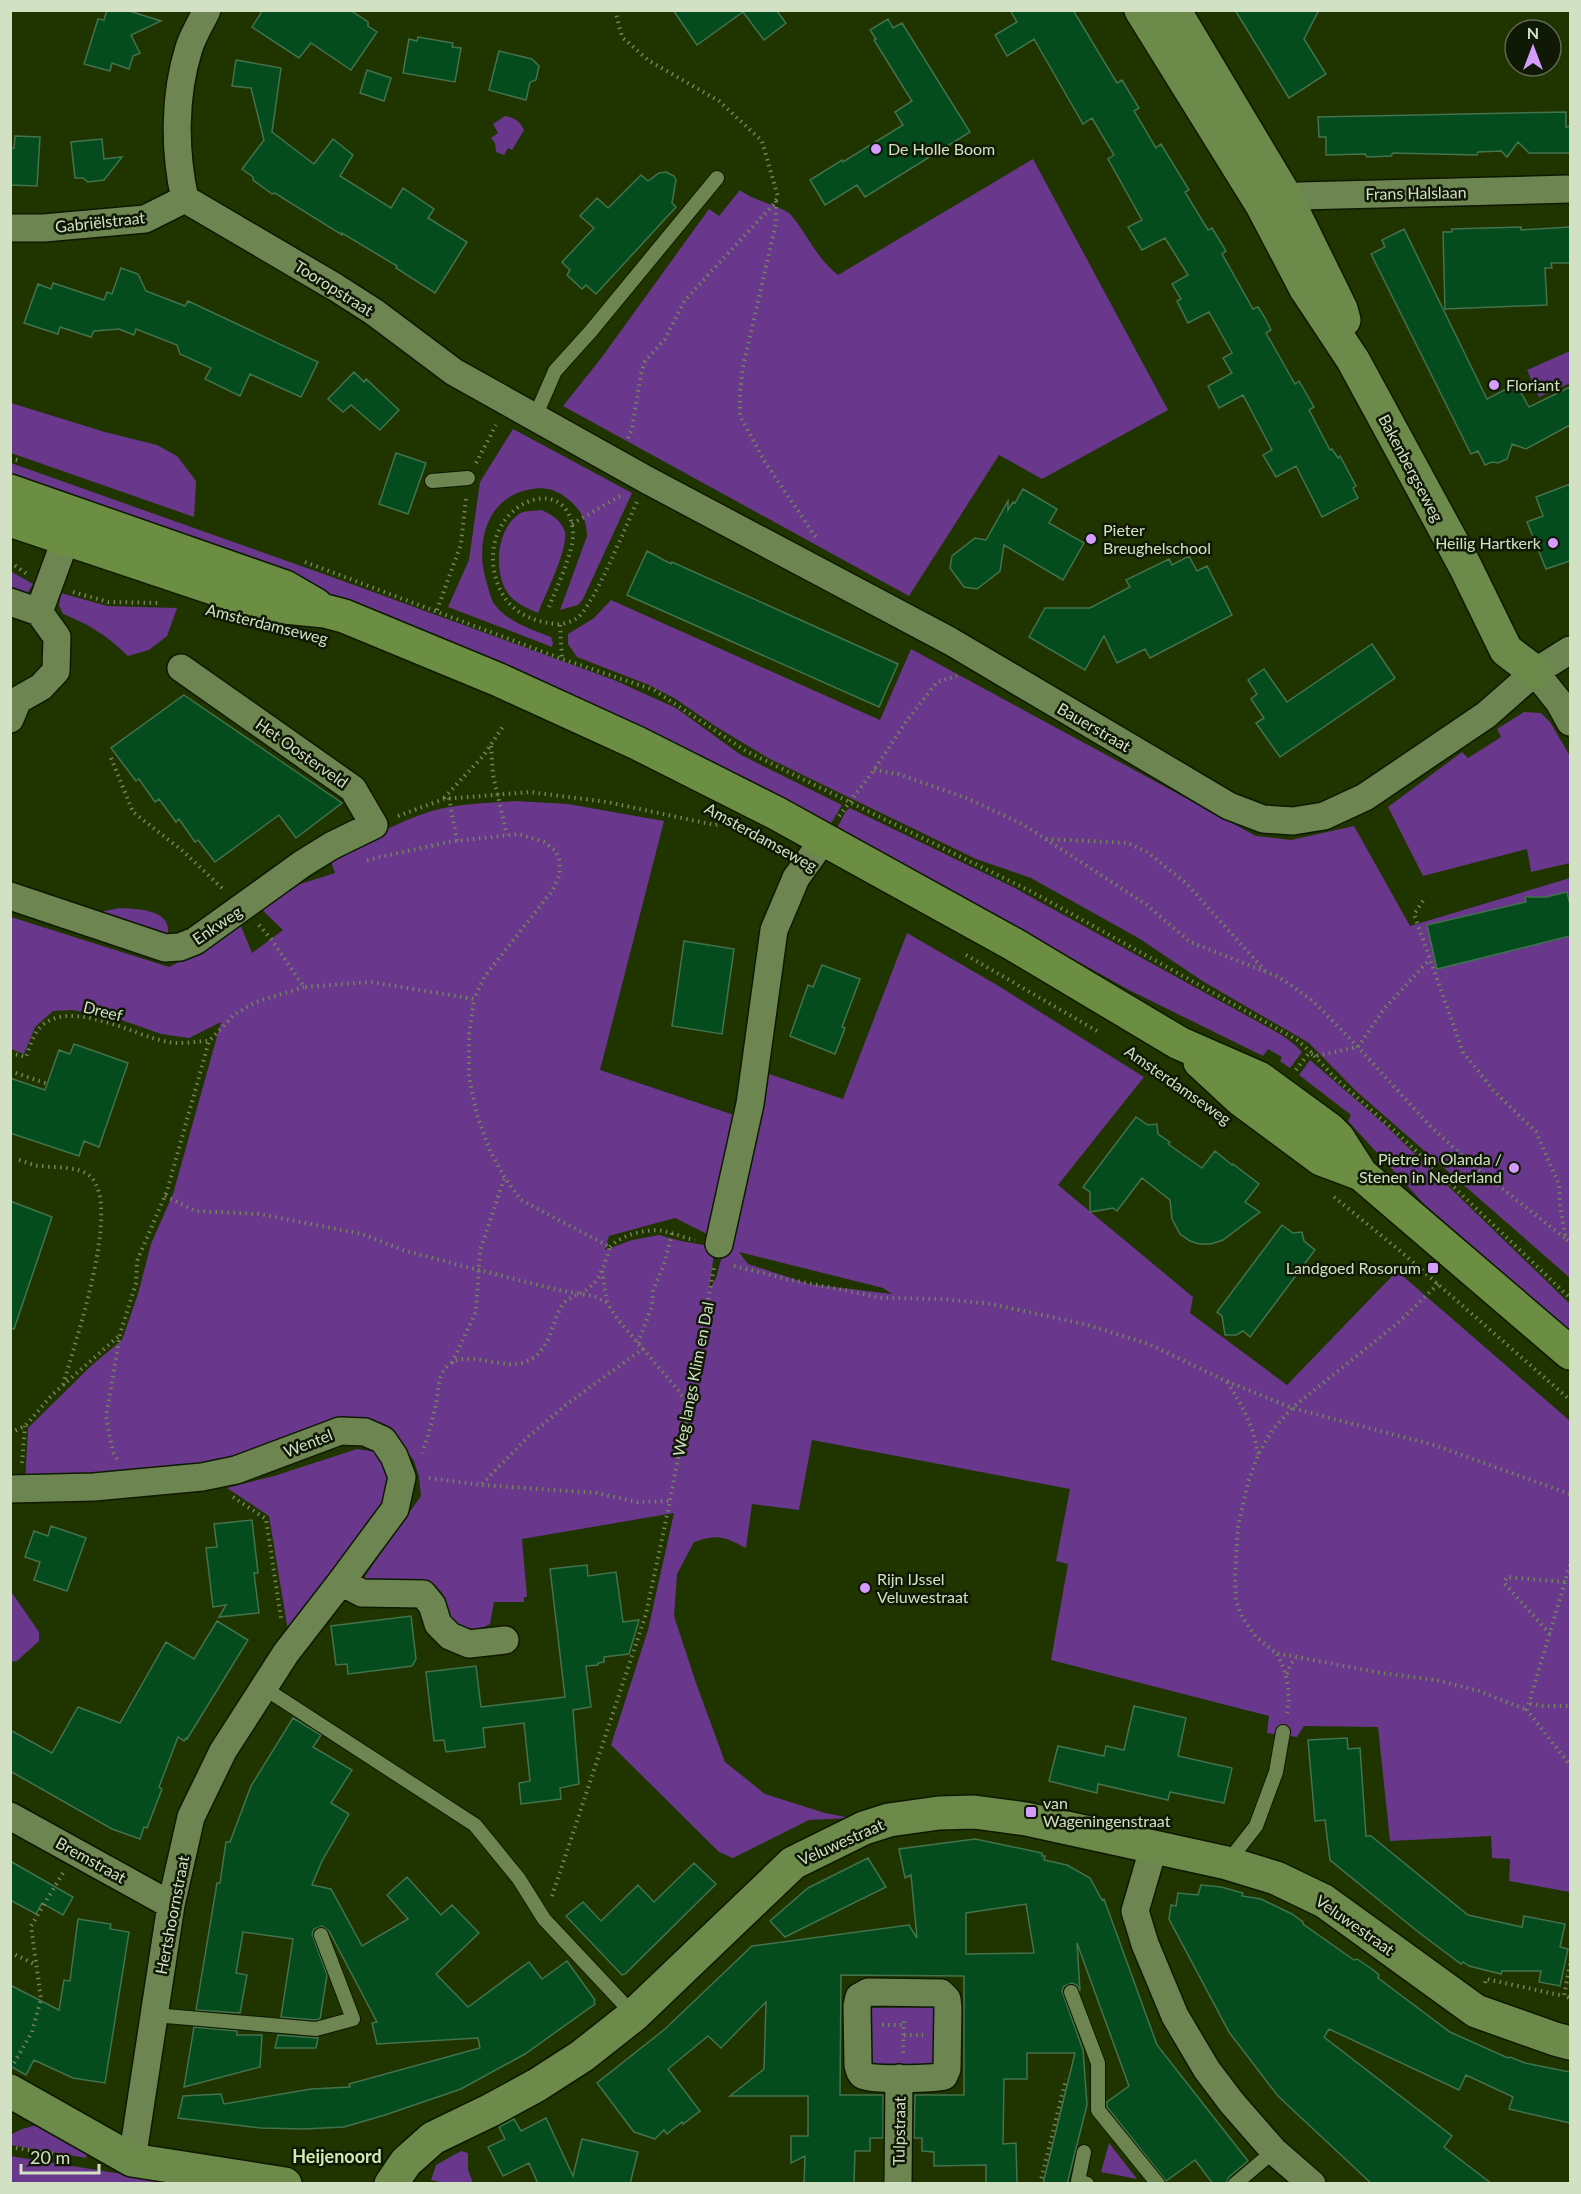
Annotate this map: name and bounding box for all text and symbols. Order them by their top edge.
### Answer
north arrow [1503,18,1563,78]
text: N [1527,23,1539,42]
place label: De Holle Boom [888,139,995,158]
marker: De Holle Boom [869,142,883,156]
street label: Frans Halslaan [1365,182,1467,203]
street label: Gabriëlstraat [54,207,146,236]
street label: Tooropstraat [291,256,377,319]
place label: Floriant [1506,375,1560,394]
marker: Floriant [1487,378,1501,392]
street label: Bakenbergseweg [1375,411,1448,525]
place label: Pieter Breughelschool [1103,520,1211,557]
marker: Pieter Breughelschool [1084,532,1098,546]
place label: Heilig Hartkerk [1435,533,1542,552]
marker: Heilig Hartkerk [1546,536,1560,550]
street label: Amsterdamseweg [204,599,330,648]
street label: Bauerstraat [1054,698,1134,755]
street label: Het Oosterveld [253,714,352,791]
street label: Amsterdamseweg [702,798,821,875]
street label: Enkweg [188,901,245,948]
street label: Dreef [81,996,125,1025]
street label: Amsterdamseweg [1122,1041,1235,1128]
place label: Pietre in Olanda / Stenen in Nederland [1359,1149,1502,1186]
marker: Pietre in Olanda / Stenen in Nederland [1507,1161,1521,1175]
place label: Landgoed Rosorum [1286,1258,1421,1277]
marker: Landgoed Rosorum [1426,1261,1440,1275]
street label: Weg langs Klim en Dal [668,1300,717,1458]
street label: Wentel [281,1425,335,1461]
place label: Rijn IJssel Veluwestraat [877,1569,969,1606]
marker: Rijn IJssel Veluwestraat [858,1581,872,1595]
place label: van Wageningenstraat [1043,1793,1171,1830]
marker: van Wageningenstraat [1024,1805,1038,1819]
street label: Veluwestraat [795,1814,887,1869]
street label: Bremstraat [53,1833,130,1887]
street label: Hertshoornstraat [151,1854,192,1976]
street label: Veluwestraat [1312,1891,1398,1959]
street label: Tulpstraat [888,2096,909,2166]
scale bar [21,2137,99,2175]
district label: Heijenoord [292,2145,382,2167]
text: 20 m [30,2146,70,2168]

